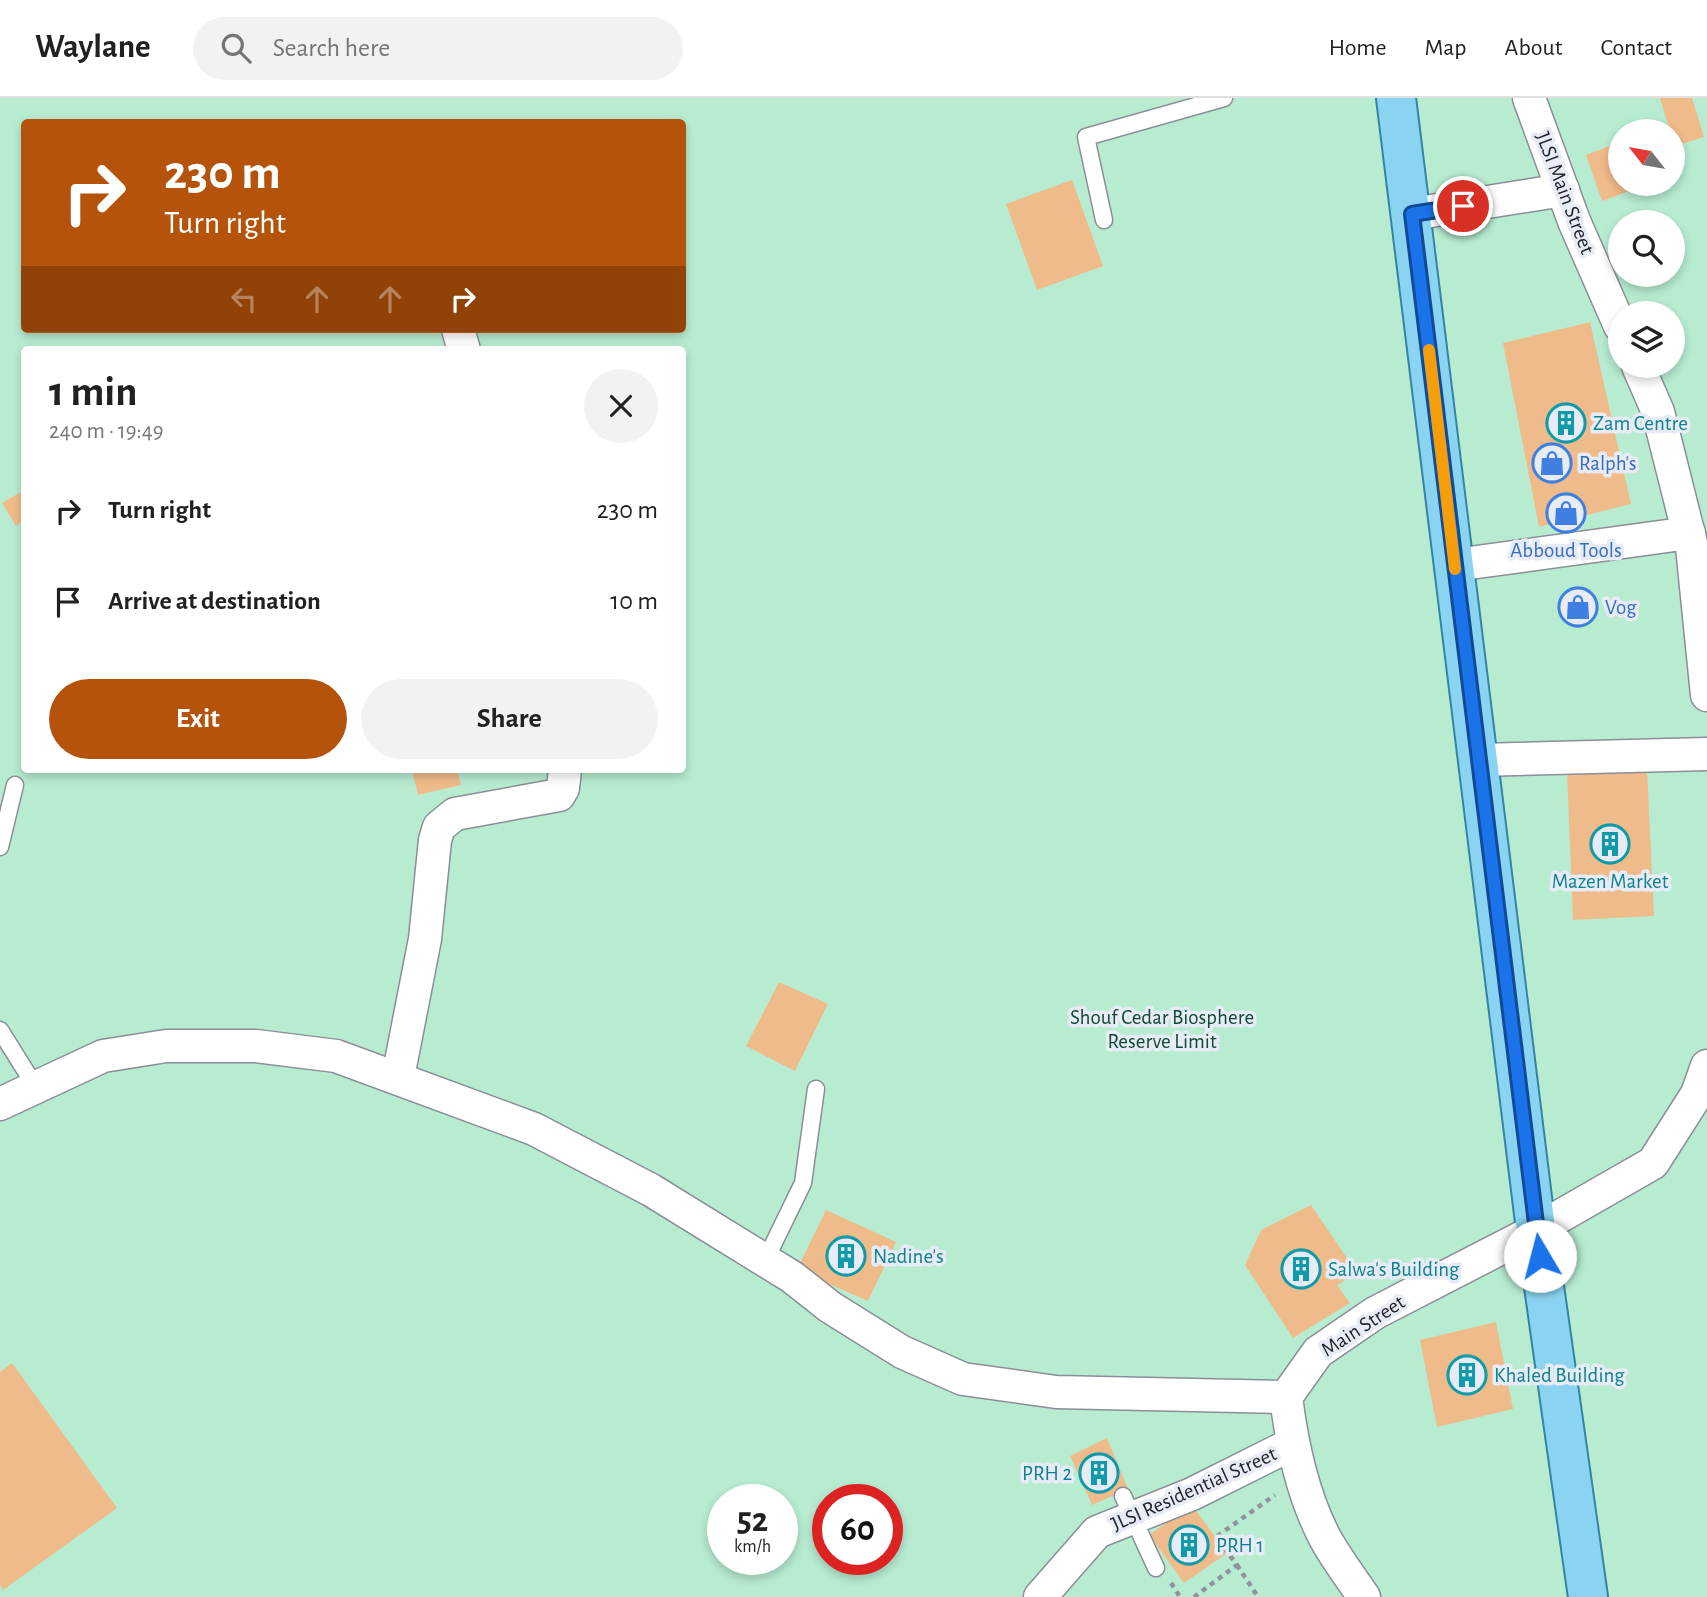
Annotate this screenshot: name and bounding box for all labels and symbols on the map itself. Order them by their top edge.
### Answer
north arrow [1608,119,1685,196]
street label: JLSI Main Street [1532,129,1598,257]
pin [1433,176,1493,236]
building icon: Zam Centre [1545,402,1587,444]
place label: Zam Centre [1593,413,1688,434]
shop icon: Ralph's [1531,442,1573,484]
place label: Ralph's [1579,453,1637,474]
shop icon: Abboud Tools [1545,492,1587,534]
place label: Abboud Tools [1510,540,1622,561]
shop icon: Vog [1557,586,1599,628]
place label: Vog [1605,597,1637,618]
building icon: Mazen Market [1589,823,1631,865]
place label: Mazen Market [1552,871,1669,892]
park label: Shouf Cedar Biosphere Reserve Limit [1070,1007,1254,1052]
position arrow [1503,1219,1577,1293]
building icon: Nadine's [825,1235,867,1277]
place label: Nadine's [873,1246,944,1267]
building icon: Salwa's Building [1280,1248,1322,1290]
place label: Salwa's Building [1328,1259,1460,1280]
street label: Main Street [1317,1291,1409,1361]
building icon: Khaled Building [1446,1354,1488,1396]
place label: Khaled Building [1494,1365,1625,1386]
street label: JLSI Residential Street [1108,1443,1280,1535]
building icon: PRH 2 [1078,1452,1120,1494]
place label: PRH 2 [1022,1463,1072,1484]
speed limit sign: 60 [812,1484,903,1575]
building icon: PRH 1 [1168,1524,1210,1566]
place label: PRH 1 [1216,1535,1264,1556]

